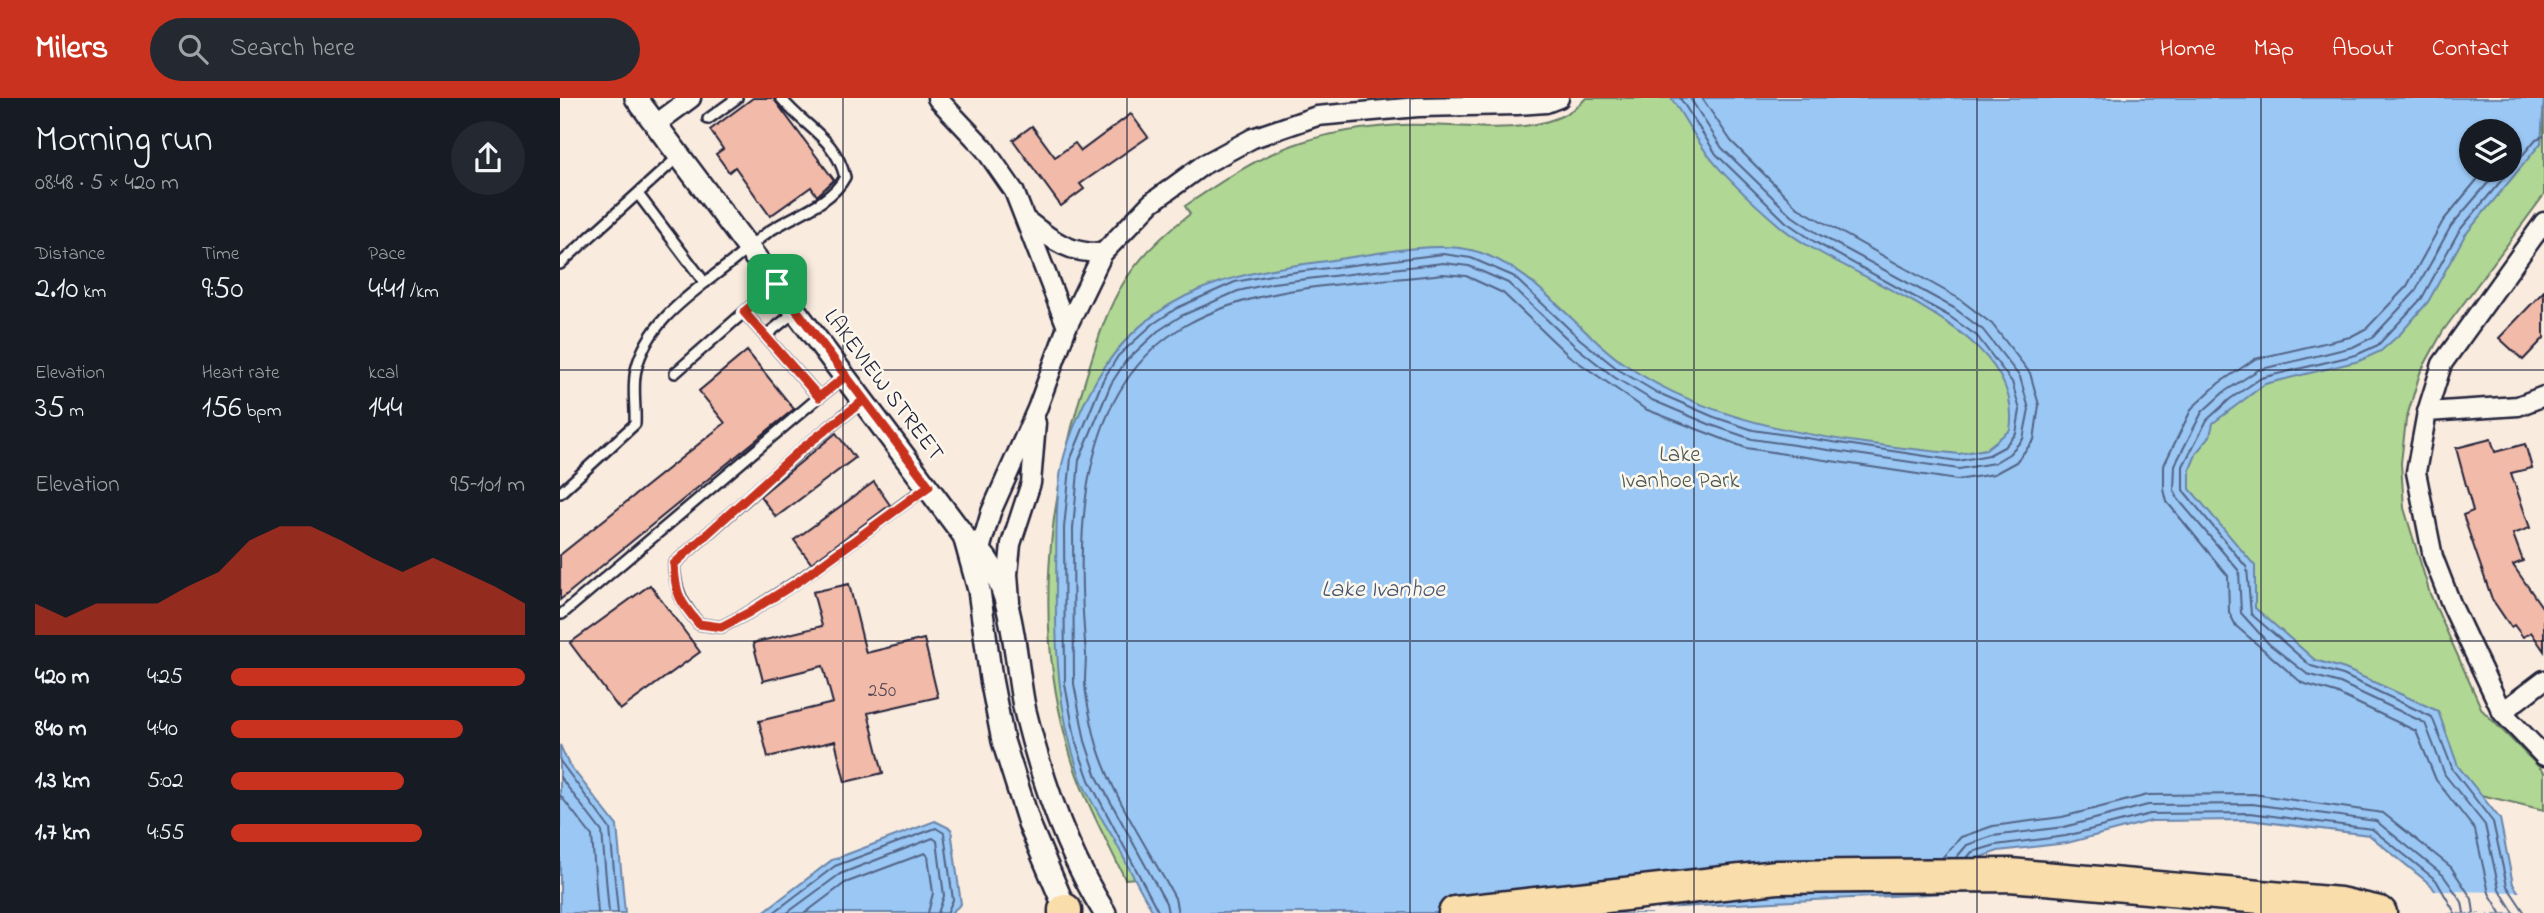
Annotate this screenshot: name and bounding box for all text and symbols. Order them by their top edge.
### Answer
search box [150,18,640,81]
text: Milers [35,25,108,73]
icon: search [174,30,212,68]
text: Search here [230,30,355,68]
text: Home [2160,32,2216,67]
text: Map [2254,32,2294,67]
text: About [2332,32,2394,67]
text: Contact [2432,32,2509,67]
text: Morning run [35,113,213,169]
map controls [2459,119,2522,182]
button: layers [2459,119,2522,182]
button: share [451,121,525,195]
text: 08:48 · 5 × 420 m [35,167,179,200]
text: Distance [35,241,105,268]
text: Time [202,241,239,268]
text: Pace [368,241,405,268]
pin [747,254,807,314]
icon: arrive [758,265,796,303]
text: 2.10 [35,268,79,312]
text: 9:50 [202,268,243,312]
text: 4:41 [368,268,405,312]
text: km [79,279,106,306]
text: /km [405,279,439,306]
street label: LAKEVIEW STREET [815,302,951,469]
text: Elevation [35,360,105,387]
text: Heart rate [202,360,280,387]
text: kcal [368,360,399,387]
text: 35 [35,387,65,431]
text: 156 [202,387,242,431]
text: 144 [368,387,403,431]
text: m [65,398,84,425]
text: bpm [242,398,281,425]
park label: Lake Ivanhoe Park [1621,439,1740,498]
text: Elevation [35,469,120,502]
text: 95–101 m [450,469,525,502]
water label: Lake Ivanhoe [1321,573,1446,608]
text: 420 m [35,661,89,694]
text: 4:25 [147,661,183,694]
house number: 250 [868,678,896,705]
text: 840 m [35,713,87,746]
text: 4:40 [147,713,178,746]
text: 1.3 km [35,765,90,798]
text: 5:02 [147,765,183,798]
text: 1.7 km [35,817,90,850]
text: 4:55 [147,817,185,850]

